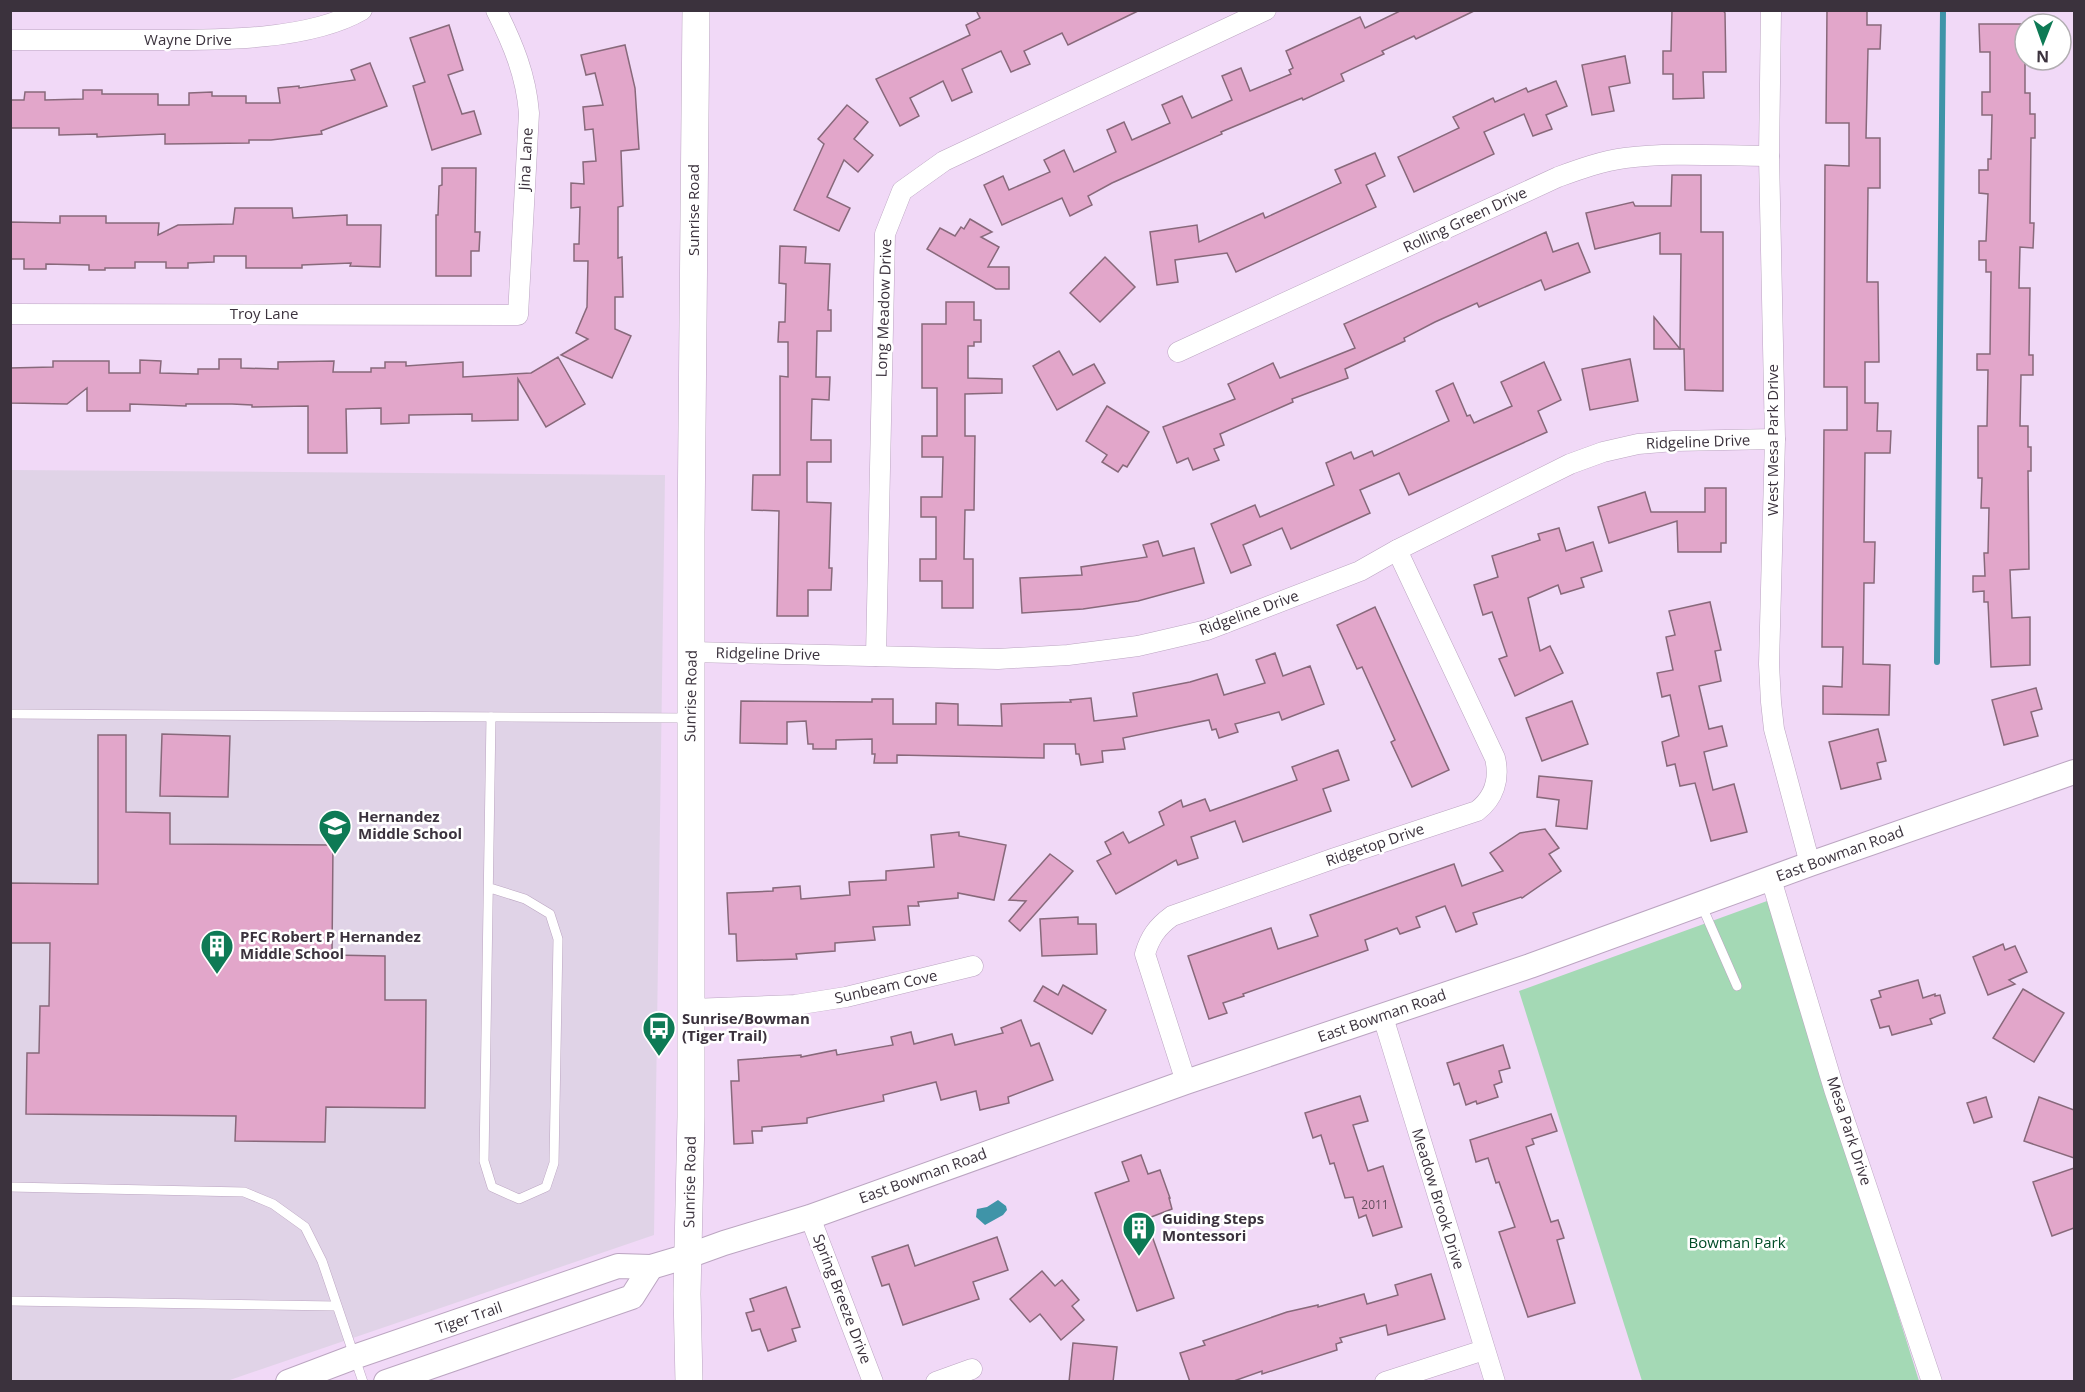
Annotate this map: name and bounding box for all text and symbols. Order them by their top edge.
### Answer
north arrow [2013,12,2073,72]
street label: Wayne Drive [144,29,232,49]
text: N [2036,46,2049,68]
street label: Jina Lane [513,127,537,193]
street label: Sunrise Road [683,164,703,256]
street label: Rolling Green Drive [1399,182,1530,257]
street label: Long Meadow Drive [871,238,895,378]
street label: Troy Lane [230,303,298,323]
street label: West Mesa Park Drive [1762,364,1782,516]
street label: Ridgeline Drive [1645,429,1751,453]
street label: Ridgeline Drive [1196,585,1301,639]
street label: Ridgeline Drive [716,642,820,664]
street label: Sunrise Road [679,650,701,742]
place label: Hernandez Middle School [358,806,462,843]
school or university icon: Hernandez Middle School [317,808,353,855]
street label: Ridgetop Drive [1323,818,1427,870]
street label: East Bowman Road [1773,821,1906,885]
place label: PFC Robert P Hernandez Middle School [240,926,421,963]
building icon: PFC Robert P Hernandez Middle School [199,928,235,975]
street label: Sunbeam Cove [833,965,939,1008]
street label: East Bowman Road [1315,984,1449,1046]
place label: Sunrise/Bowman (Tiger Trail) [682,1008,810,1045]
bus stop icon: Sunrise/Bowman (Tiger Trail) [641,1010,677,1057]
street label: Mesa Park Drive [1823,1074,1877,1188]
street label: Meadow Brook Drive [1408,1126,1470,1272]
street label: Sunrise Road [678,1136,700,1228]
street label: East Bowman Road [856,1143,989,1207]
house number: 2011 [1361,1196,1389,1213]
place label: Guiding Steps Montessori [1162,1208,1264,1245]
building icon: Guiding Steps Montessori [1121,1210,1157,1257]
street label: Spring Breeze Drive [809,1231,877,1366]
park label: Bowman Park [1688,1232,1786,1252]
street label: Tiger Trail [433,1296,505,1338]

